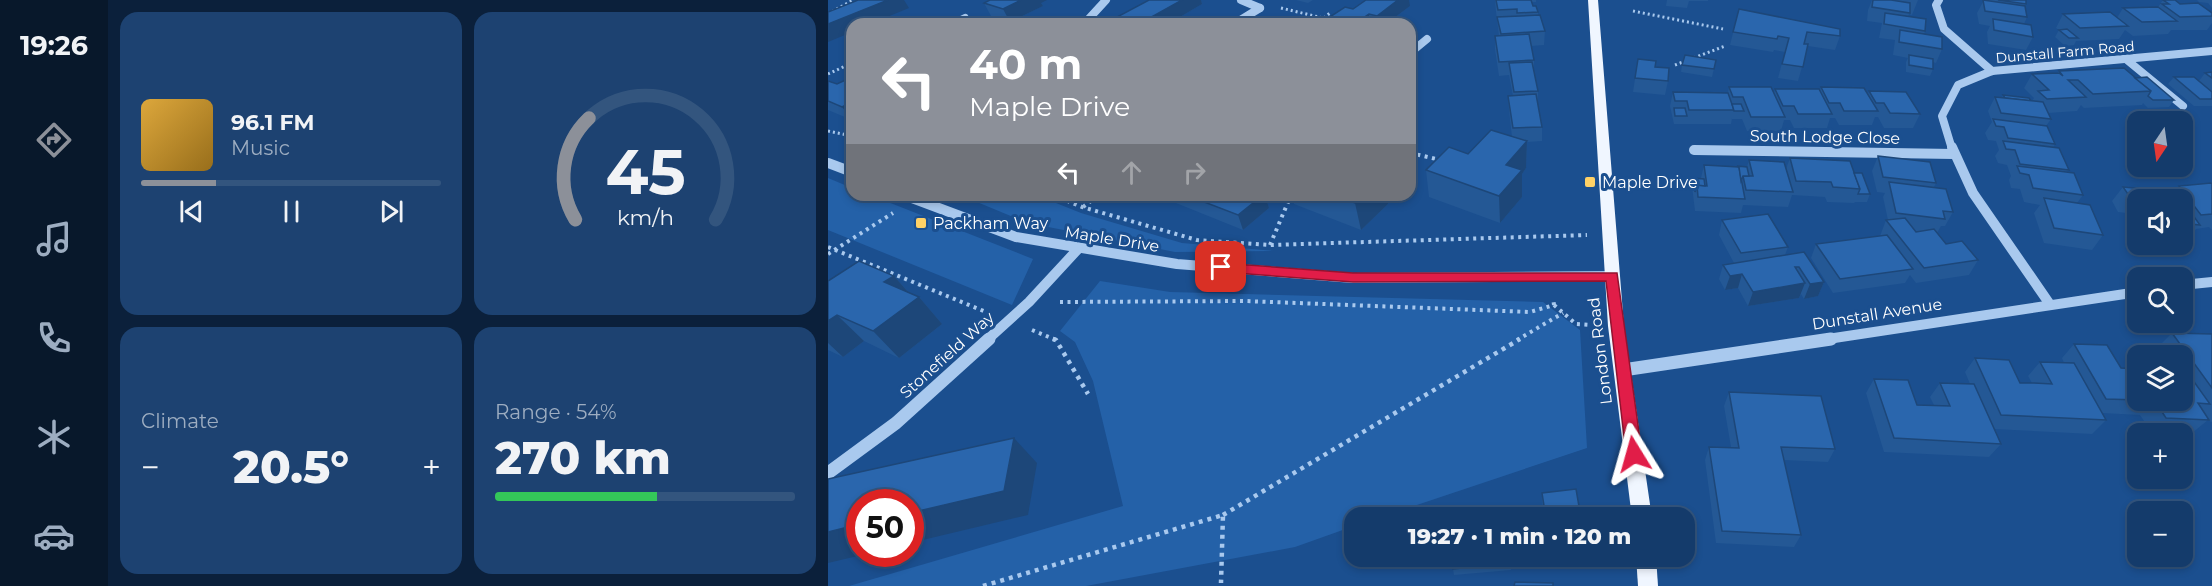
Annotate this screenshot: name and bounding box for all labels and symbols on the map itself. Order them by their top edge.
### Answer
street label: Dunstall Farm Road [1995,37,2135,67]
north arrow [2127,111,2193,177]
street label: South Lodge Close [1750,126,1900,148]
place label: Maple Drive [1602,173,1698,192]
marker: Maple Drive [1583,175,1597,189]
place label: Packham Way [933,214,1049,233]
marker: Packham Way [914,216,928,230]
street label: Maple Drive [1063,222,1161,256]
pin [1195,241,1246,292]
street label: Dunstall Avenue [1811,294,1943,334]
street label: London Road [1584,296,1616,406]
street label: Stonefield Way [896,308,998,402]
position arrow [1602,422,1666,486]
speed limit sign: 50 [846,489,924,567]

